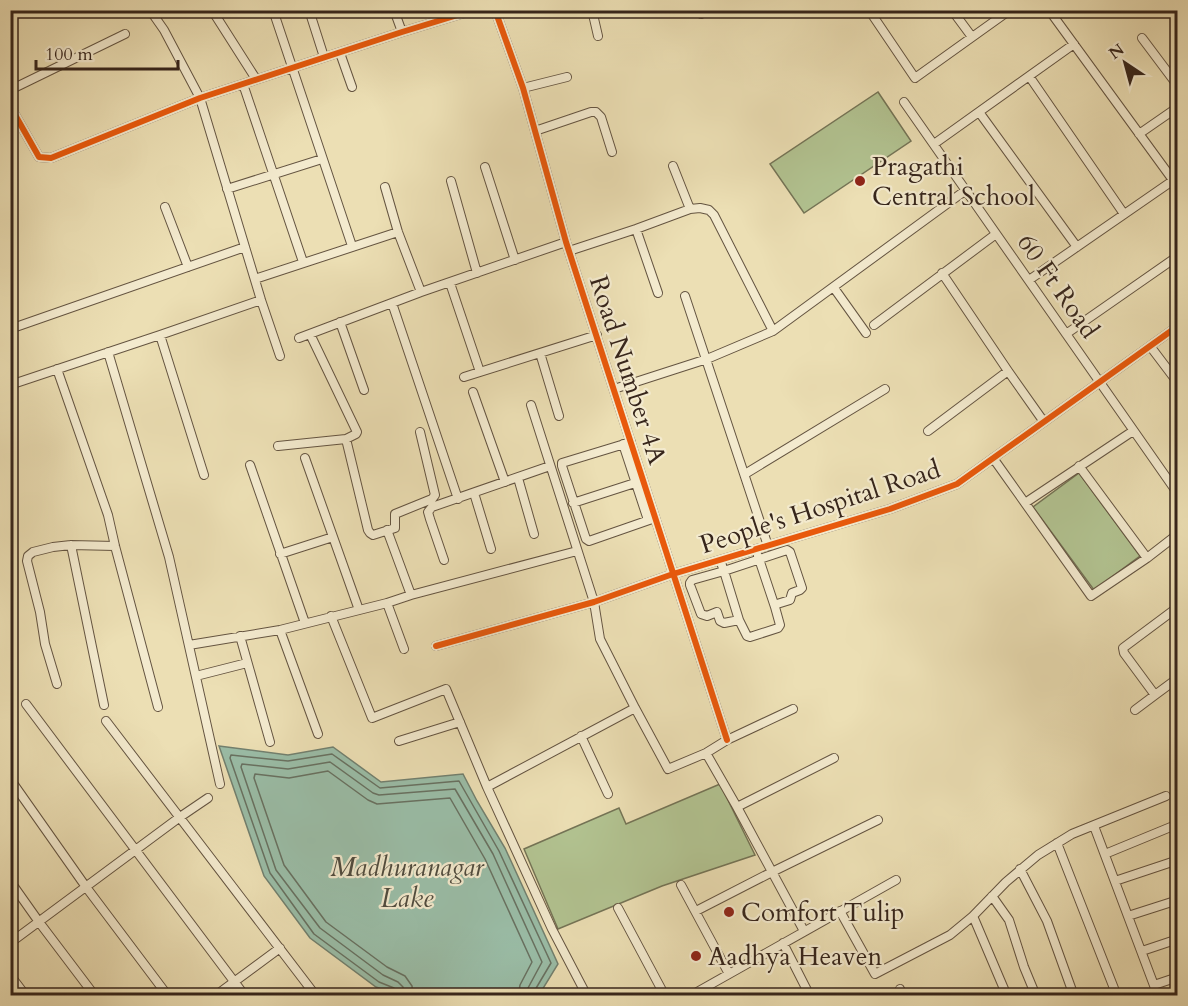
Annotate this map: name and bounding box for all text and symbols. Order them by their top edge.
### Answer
scale bar [36,33,178,71]
north arrow [1095,33,1155,93]
text: N [1105,39,1129,65]
text: 100 m [45,42,93,67]
place label: Pragathi Central School [872,149,1035,214]
marker: Pragathi Central School [853,174,867,188]
street label: 60 Ft Road [1009,226,1107,346]
street label: Road Number 4A [581,271,675,469]
street label: People's Hospital Road [695,452,945,562]
water label: Madhuranagar Lake [330,849,485,917]
place label: Comfort Tulip [741,895,905,930]
marker: Comfort Tulip [722,905,736,919]
place label: Aadhya Heaven [708,939,883,974]
marker: Aadhya Heaven [689,949,703,963]

